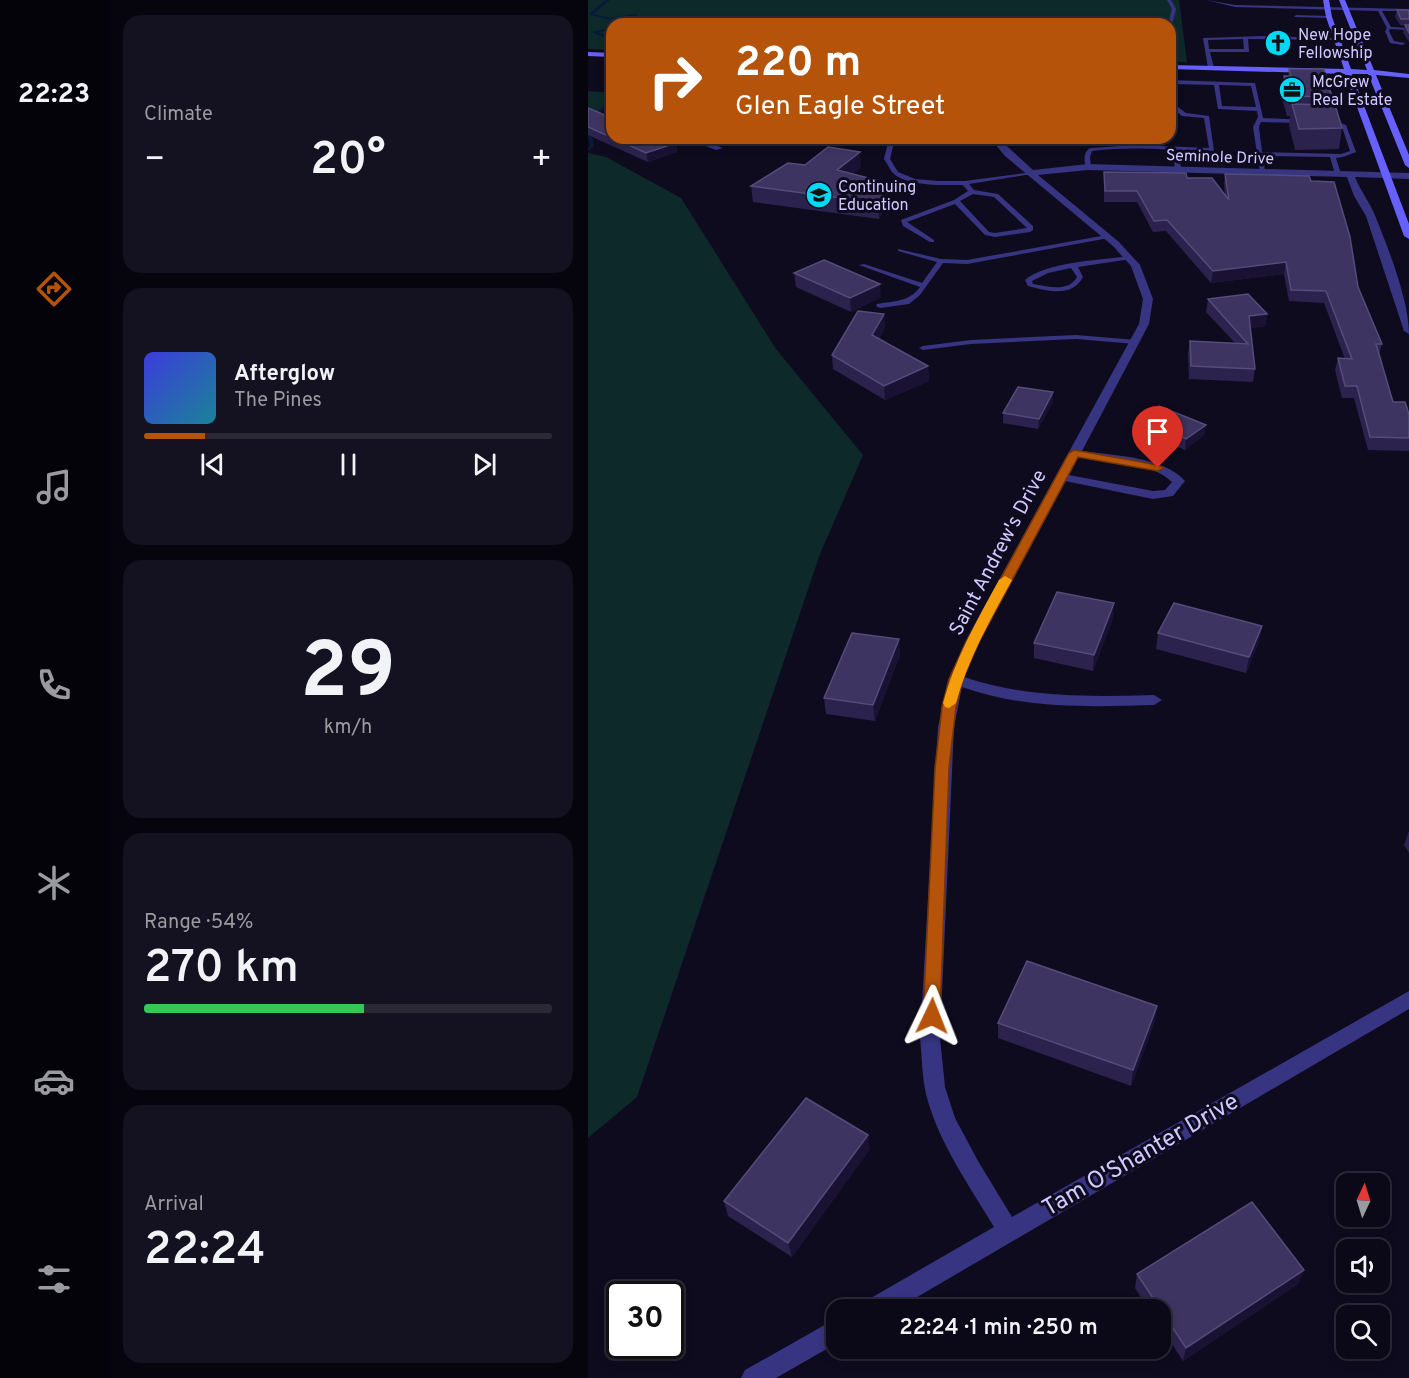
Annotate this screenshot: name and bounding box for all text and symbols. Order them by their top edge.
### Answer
place label: New Hope Fellowship [1298,26,1372,64]
church icon: New Hope Fellowship [1263,28,1293,58]
text: 220 m [735,38,861,91]
icon: right [636,42,714,120]
place label: McGrew Real Estate [1312,73,1392,111]
office icon: McGrew Real Estate [1277,75,1307,105]
text: 22:23 [18,78,90,112]
text: Glen Eagle Street [735,90,945,124]
text: Climate [144,102,213,128]
text: 20° [310,133,386,190]
text: − [144,140,165,182]
text: + [531,140,552,182]
street label: Seminole Drive [1165,146,1274,170]
place label: Continuing Education [838,178,916,216]
school or university icon: Continuing Education [804,180,834,210]
icon: directions [33,268,75,310]
text: Afterglow [234,361,335,388]
text: The Pines [234,388,322,414]
pin [1132,406,1183,468]
icon: arrive [1141,415,1174,448]
icon: previous [196,448,229,481]
icon: pause [332,448,365,481]
icon: next [468,448,501,481]
street label: Saint Andrew's Drive [944,465,1053,640]
icon: music [33,466,75,508]
text: 29 [300,626,396,725]
icon: phone [33,664,75,706]
text: km/h [324,715,372,741]
icon: climate [33,862,75,904]
text: Range · 54% [144,910,253,936]
text: 270 km [144,941,299,998]
position arrow [900,984,964,1048]
icon: car [33,1060,75,1102]
street label: Tam O'Shanter Drive [1037,1087,1245,1224]
north arrow [1336,1173,1390,1227]
map controls [1336,1173,1390,1359]
text: Arrival [144,1192,204,1218]
text: 22:24 [144,1223,266,1280]
button: sound [1336,1239,1390,1293]
icon: filters [33,1258,75,1300]
speed limit sign: 30 [606,1281,684,1359]
button: search [1336,1305,1390,1359]
text: 22:24 · 1 min · 250 m [899,1315,1098,1342]

